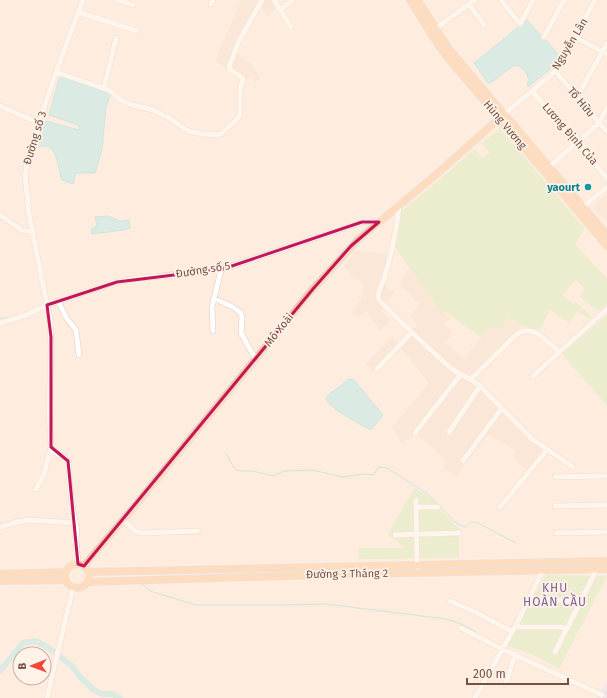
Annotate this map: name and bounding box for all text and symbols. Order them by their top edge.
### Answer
street label: Nguyễn Lân [549,16,591,72]
street label: Tố Hữu [565,84,597,120]
street label: Hùng Vương [481,98,529,152]
street label: Lương Định Của [540,100,600,168]
street label: Đường số 3 [21,110,49,166]
place label: yaourt [546,181,581,194]
marker: yaourt [583,182,593,192]
street label: Đường số 5 [175,259,232,281]
street label: Mô Xoài [262,311,296,349]
street label: Đường 3 Tháng 2 [306,567,388,581]
district label: KHU HOÀN CẦU [523,581,587,609]
north arrow [12,646,52,686]
scale bar [467,660,568,686]
text: B [16,662,29,670]
text: 200 m [473,667,506,681]

